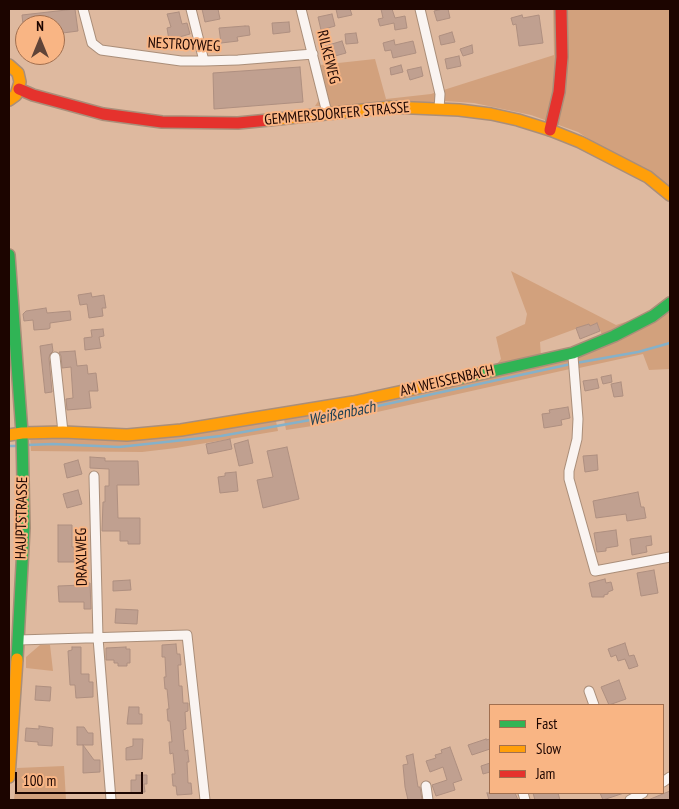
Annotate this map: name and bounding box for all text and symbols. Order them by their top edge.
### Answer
north arrow [15,15,65,65]
text: N [36,17,44,35]
street label: RILKEWEG [313,28,343,86]
street label: NESTROYWEG [147,34,221,56]
street label: GEMMERSDORFER STRASSE [264,99,410,129]
street label: AM WEISSENBACH [398,361,496,401]
water label: Weißenbach [307,398,377,430]
street label: HAUPTSTRASSE [12,477,32,559]
street label: DRAXLWEG [72,528,92,586]
legend [489,704,664,794]
text: Fast [536,714,557,733]
text: Slow [536,739,561,758]
scale bar [18,762,145,794]
text: Jam [536,764,555,783]
text: 100 m [23,771,56,790]

